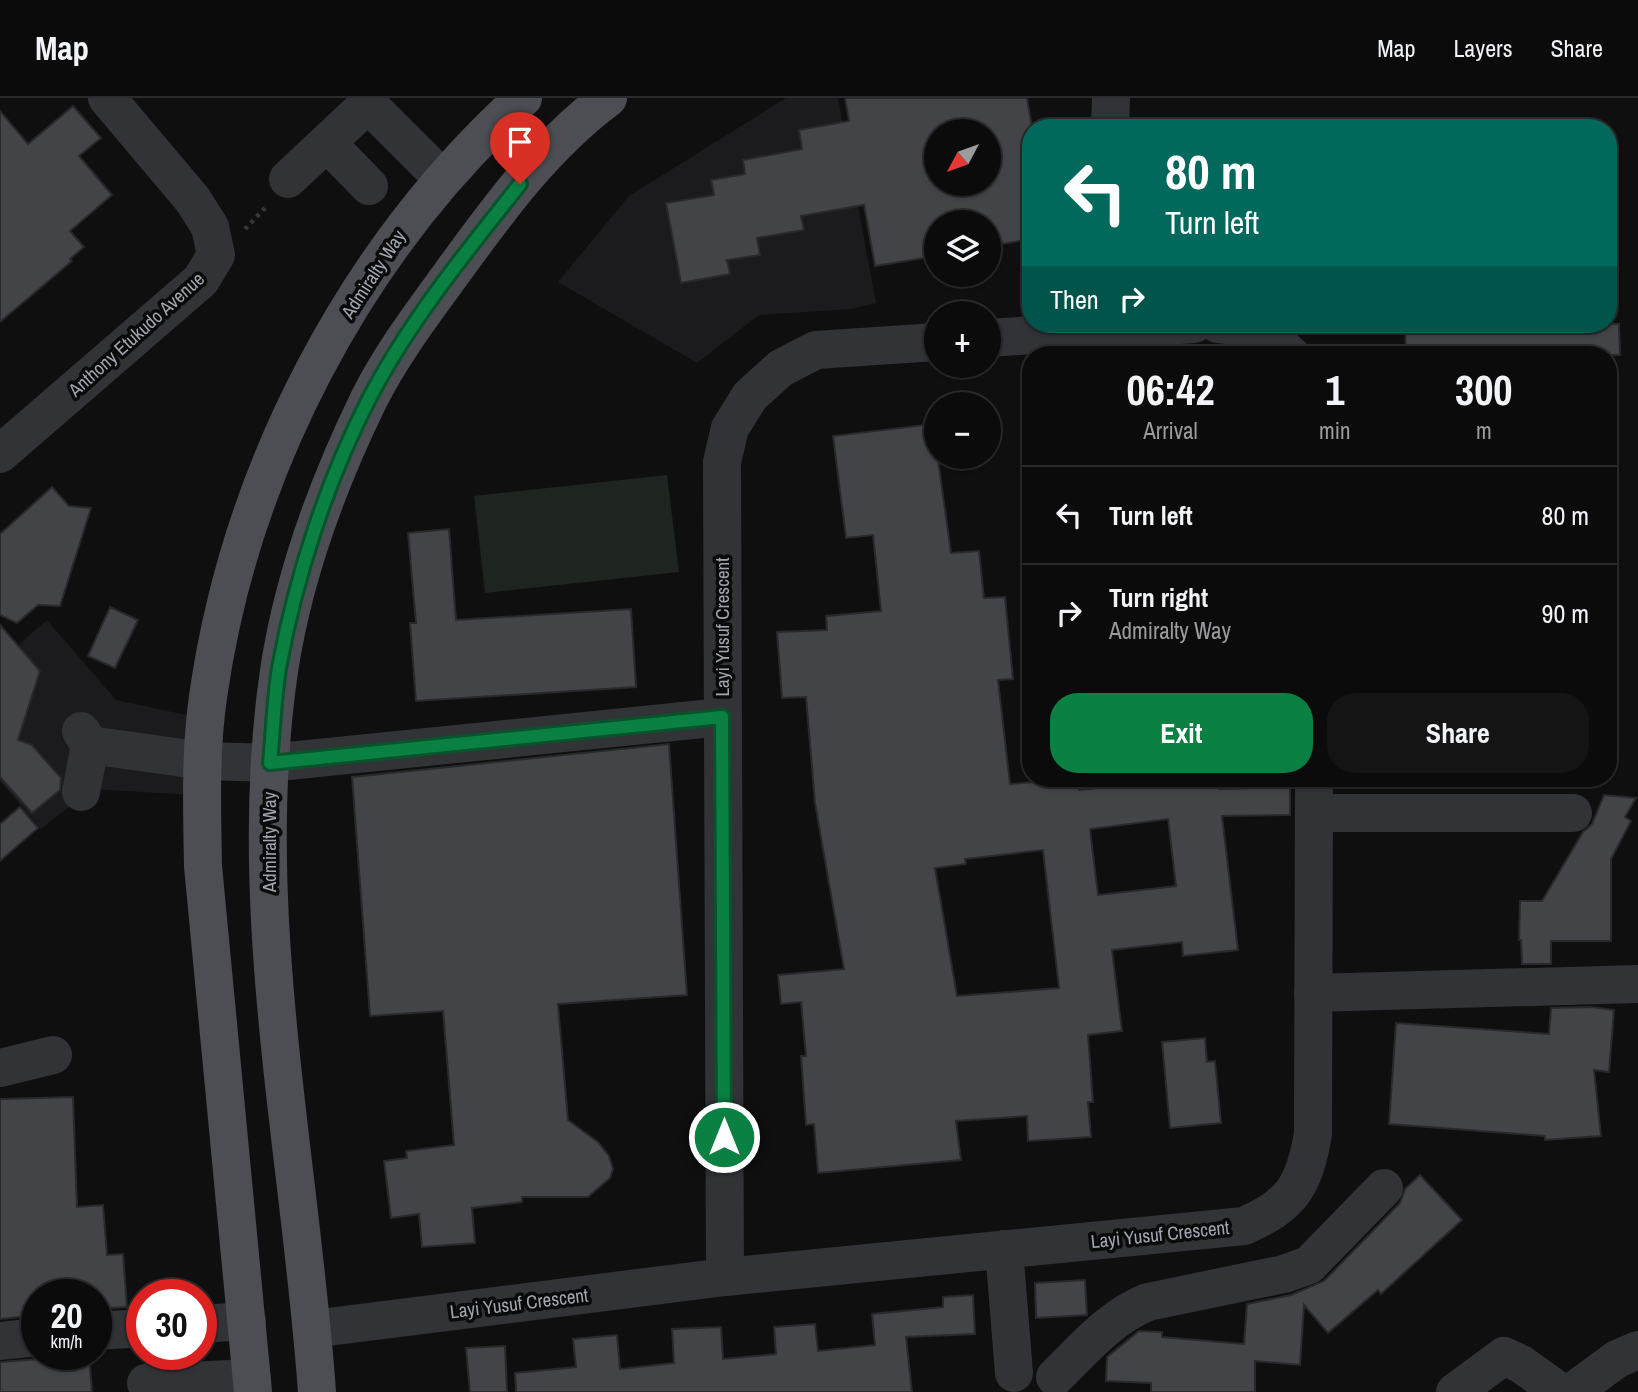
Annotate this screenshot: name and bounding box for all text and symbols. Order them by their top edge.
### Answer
text: Map [35,26,89,70]
text: Map [1377,32,1415,64]
text: Layers [1453,32,1512,64]
text: Share [1550,32,1603,64]
pin [490,112,550,184]
north arrow [924,119,1001,196]
map controls [924,119,1001,469]
icon: arrive [501,123,539,161]
text: 80 m [1165,138,1257,204]
icon: left [1050,147,1141,238]
text: Turn left [1165,201,1259,244]
button: layers [924,210,1001,287]
street label: Admiralty Way [334,225,411,324]
street label: Anthony Etukudo Avenue [62,266,210,403]
icon: right [1113,280,1151,318]
text: Then [1050,282,1099,317]
button: + [924,301,1001,378]
text: 06:42 [1127,362,1215,418]
text: 1 [1325,362,1344,418]
text: 300 [1455,362,1513,418]
button: − [924,392,1001,469]
text: Arrival [1143,415,1198,446]
text: min [1319,415,1351,446]
text: m [1476,415,1492,446]
icon: left [1050,496,1088,534]
text: Turn left [1109,498,1193,533]
text: 80 m [1542,498,1589,533]
street label: Layi Yusuf Crescent [709,557,735,697]
text: Turn right [1109,580,1208,615]
icon: right [1050,594,1088,632]
text: 90 m [1542,596,1589,631]
text: Admiralty Way [1109,615,1231,646]
button: Exit [1050,693,1313,773]
button: Share [1327,693,1589,773]
street label: Admiralty Way [256,791,282,893]
position arrow [687,1100,761,1174]
street label: Layi Yusuf Crescent [1089,1214,1231,1254]
speed limit sign: 30 [126,1279,217,1370]
street label: Layi Yusuf Crescent [448,1282,590,1324]
text: 20 [51,1292,82,1339]
text: km/h [51,1329,83,1354]

